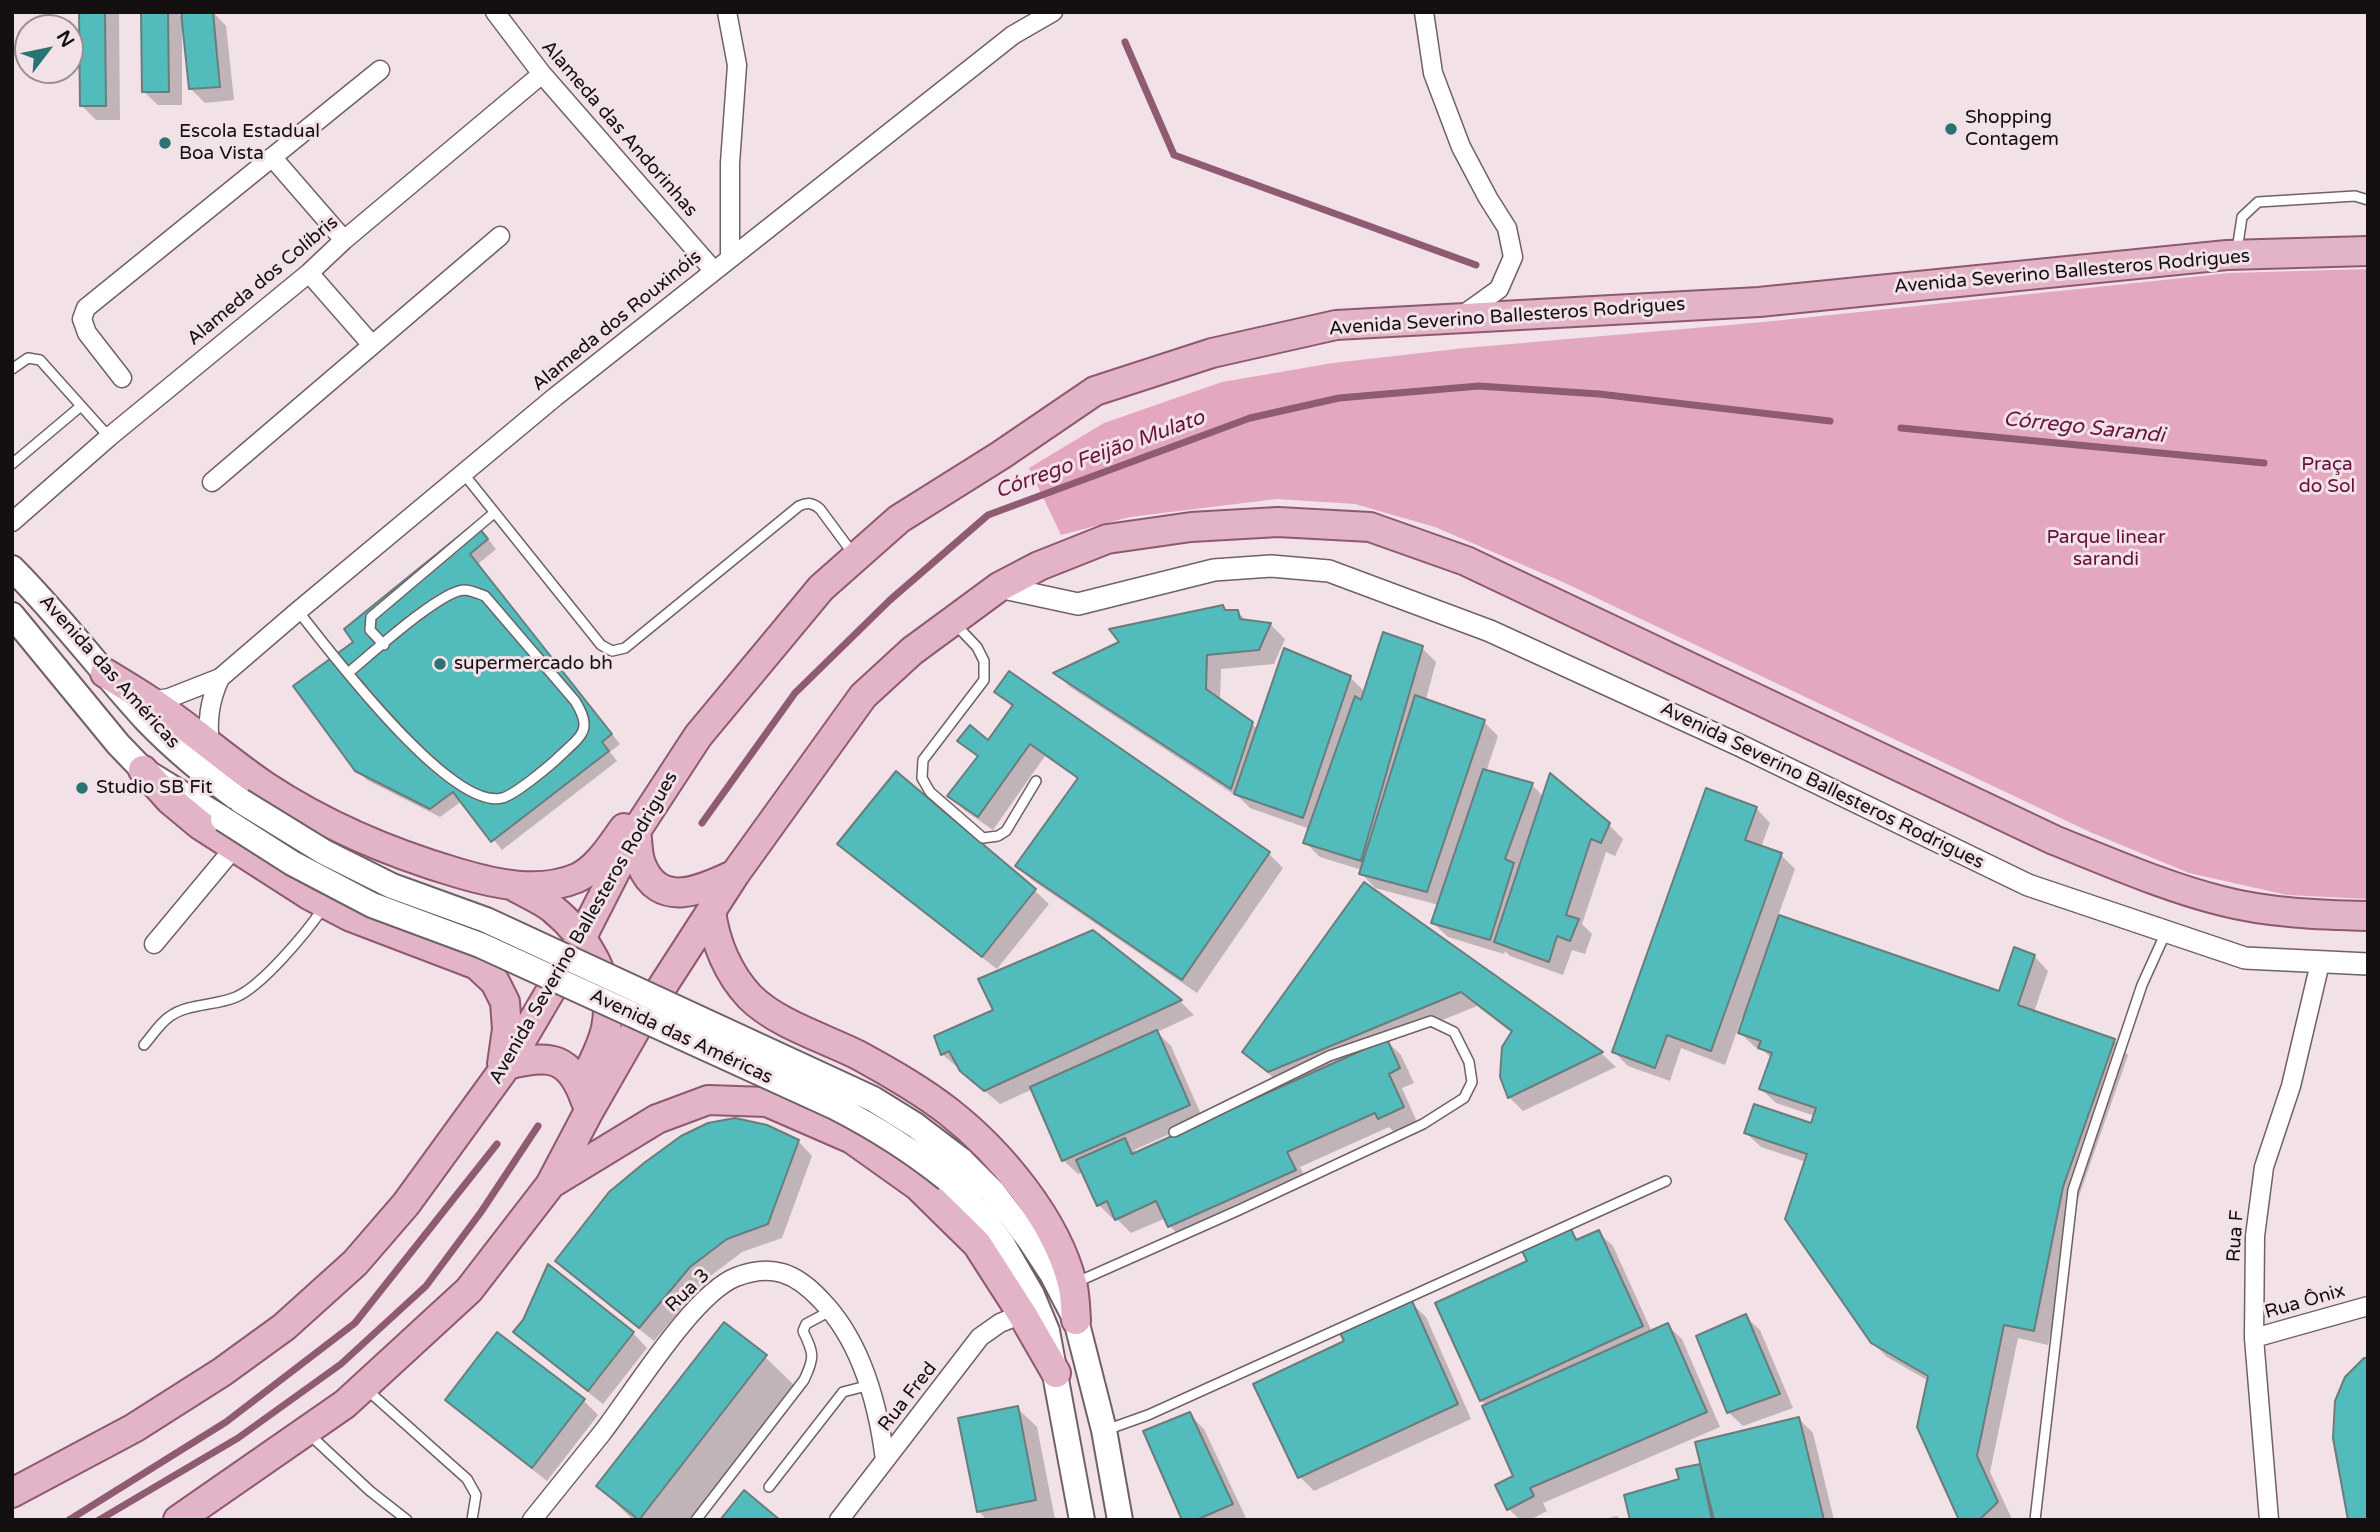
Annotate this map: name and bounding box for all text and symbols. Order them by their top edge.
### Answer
north arrow [14,14,84,84]
text: N [52,27,78,51]
street label: Alameda das Andorinhas [536,36,702,222]
place label: Shopping Contagem [1965,107,2059,151]
place label: Escola Estadual Boa Vista [179,121,320,165]
marker: Shopping Contagem [1943,121,1959,137]
marker: Escola Estadual Boa Vista [157,135,173,151]
street label: Alameda dos Colíbris [183,211,343,351]
street label: Avenida Severino Ballesteros Rodrigues [1893,245,2251,299]
street label: Alameda dos Rouxinóis [528,246,706,396]
street label: Avenida Severino Ballesteros Rodrigues [1328,293,1686,341]
water label: Córrego Feijão Mulato [992,405,1208,505]
water label: Córrego Sarandi [2002,407,2166,449]
park label: Praça do Sol [2299,454,2355,498]
park label: Parque linear sarandi [2047,527,2165,571]
street label: Avenida das Américas [34,590,184,754]
place label: supermercado bh [454,653,613,675]
marker: supermercado bh [432,656,448,672]
street label: Avenida Severino Ballesteros Rodrigues [1656,697,1988,875]
street label: Avenida Severino Ballesteros Rodrigues [485,768,683,1088]
place label: Studio SB Fit [96,777,212,799]
marker: Studio SB Fit [74,780,90,796]
street label: Avenida das Américas [586,985,776,1089]
street label: Rua F [2223,1209,2249,1263]
street label: Rua 3 [661,1265,715,1317]
street label: Rua Ônix [2262,1280,2348,1324]
street label: Rua Fred [874,1358,942,1436]

